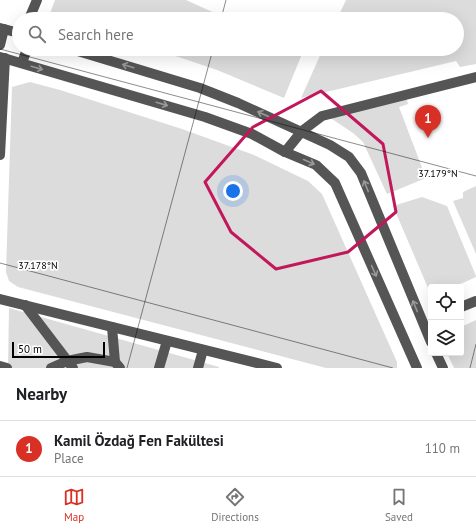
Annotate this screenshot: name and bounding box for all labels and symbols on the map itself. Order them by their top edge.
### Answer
one-way arrow [121,62,134,69]
one-way arrow [31,65,44,72]
one-way arrow [156,101,169,108]
pin: 1 [415,105,441,138]
one-way arrow [258,110,270,117]
one-way arrow [302,159,314,166]
text: 37.179°N [418,167,458,180]
your location [223,181,243,201]
one-way arrow [362,181,369,193]
text: 37.178°N [18,259,58,272]
one-way arrow [371,265,378,277]
one-way arrow [411,301,419,313]
scale bar [12,340,105,359]

